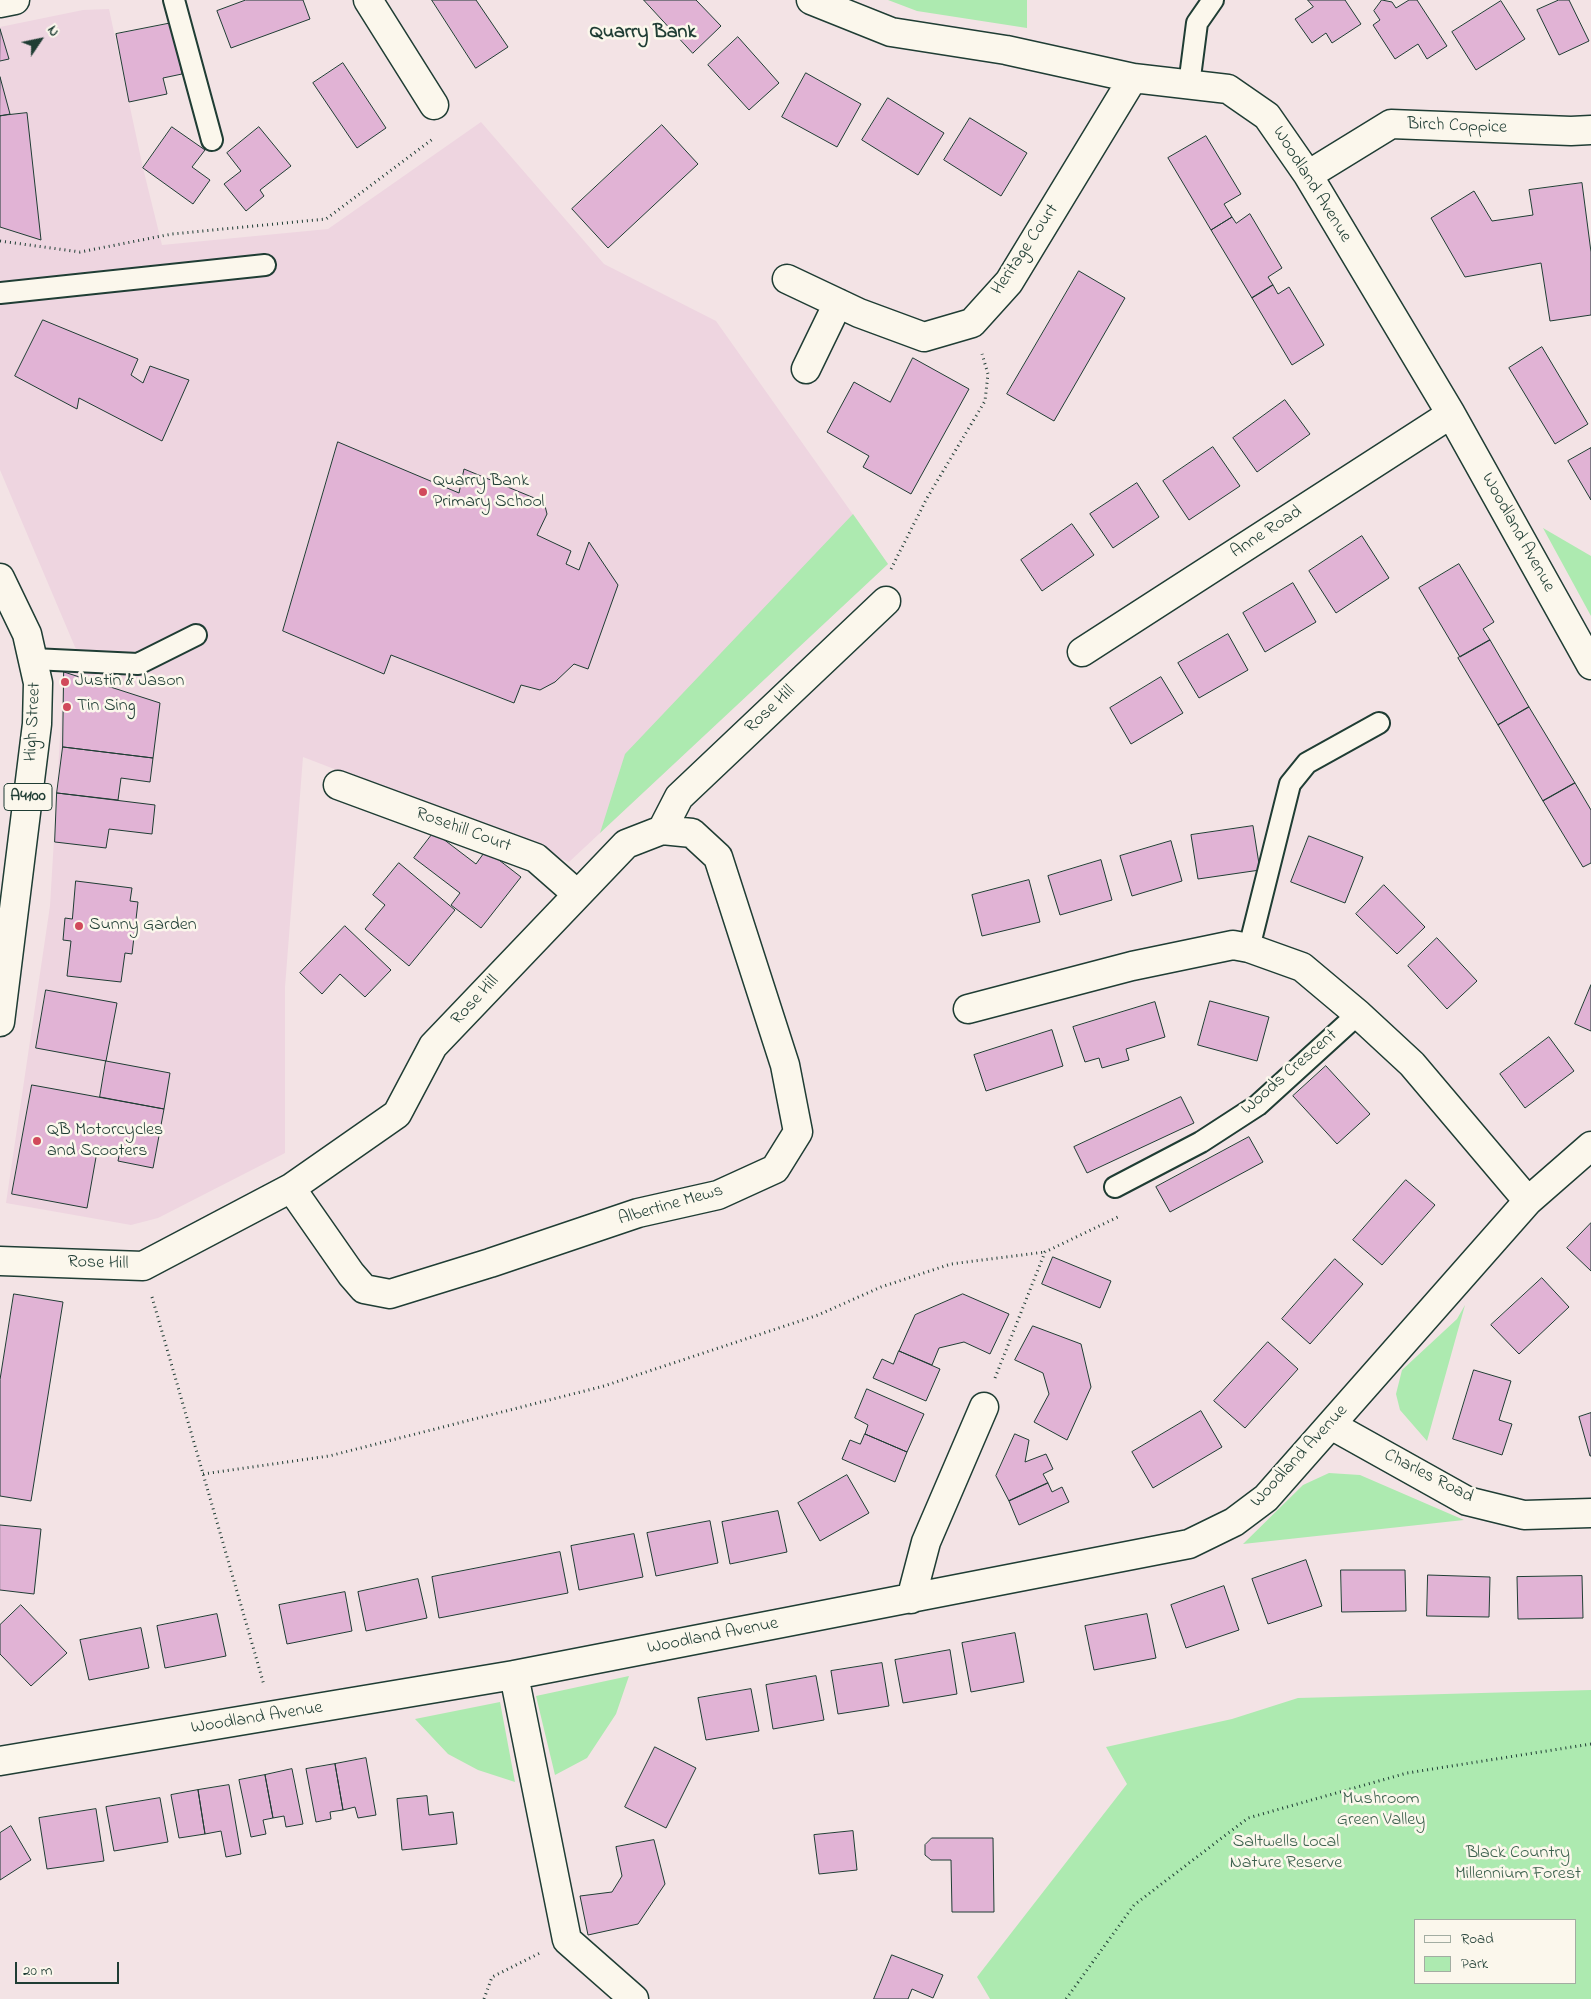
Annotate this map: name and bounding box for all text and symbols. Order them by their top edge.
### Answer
north arrow [15,15,65,65]
text: N [41,22,64,41]
district label: Quarry Bank [590,22,696,46]
street label: Birch Coppice [1407,114,1507,140]
street label: Woodland Avenue [1267,123,1355,247]
street label: Heritage Court [988,200,1064,300]
street label: Woodland Avenue [1475,470,1559,596]
place label: Quarry Bank Primary School [433,471,544,514]
marker: Quarry Bank Primary School [417,486,429,498]
street label: Anne Road [1227,502,1307,564]
place label: Justin & Jason [75,671,184,693]
marker: Justin & Jason [59,676,71,688]
street label: Rose Hill [741,681,801,739]
street label: High Street [21,682,47,762]
place label: Tin Sing [77,696,136,718]
marker: Tin Sing [61,701,73,713]
road number: A4100 [4,784,52,810]
street label: Rosehill Court [412,804,514,858]
place label: Sunny Garden [89,915,197,937]
marker: Sunny Garden [73,920,85,932]
street label: Rose Hill [447,971,505,1031]
street label: Woods Crescent [1238,1025,1342,1121]
place label: QB Motorcycles and Scooters [47,1120,163,1162]
marker: QB Motorcycles and Scooters [31,1135,43,1147]
street label: Albertine Mews [616,1181,726,1231]
street label: Rose Hill [67,1252,129,1276]
street label: Woodland Avenue [1247,1401,1353,1513]
street label: Charles Road [1380,1445,1476,1509]
street label: Woodland Avenue [646,1614,780,1660]
street label: Woodland Avenue [190,1698,324,1740]
park label: Mushroom Green Valley [1337,1789,1425,1832]
park label: Saltwells Local Nature Reserve [1230,1832,1342,1875]
park label: Black Country Millennium Forest [1455,1843,1581,1886]
legend [1414,1919,1576,1984]
text: Road [1461,1928,1494,1950]
scale bar [18,1952,121,1984]
text: Park [1461,1953,1488,1975]
text: 20 m [23,1960,52,1982]

